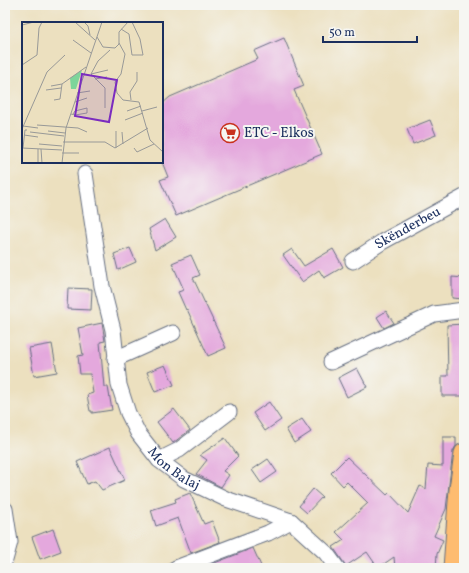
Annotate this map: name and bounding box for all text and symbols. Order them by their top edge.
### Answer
scale bar [323,18,417,44]
inset map [22,22,163,163]
text: 50 m [329,25,355,41]
supermarket icon: ETC - Elkos [219,122,241,144]
place label: ETC - Elkos [244,124,314,143]
street label: Skënderbeu [371,202,444,254]
street label: Mon Balaj [143,443,203,495]

